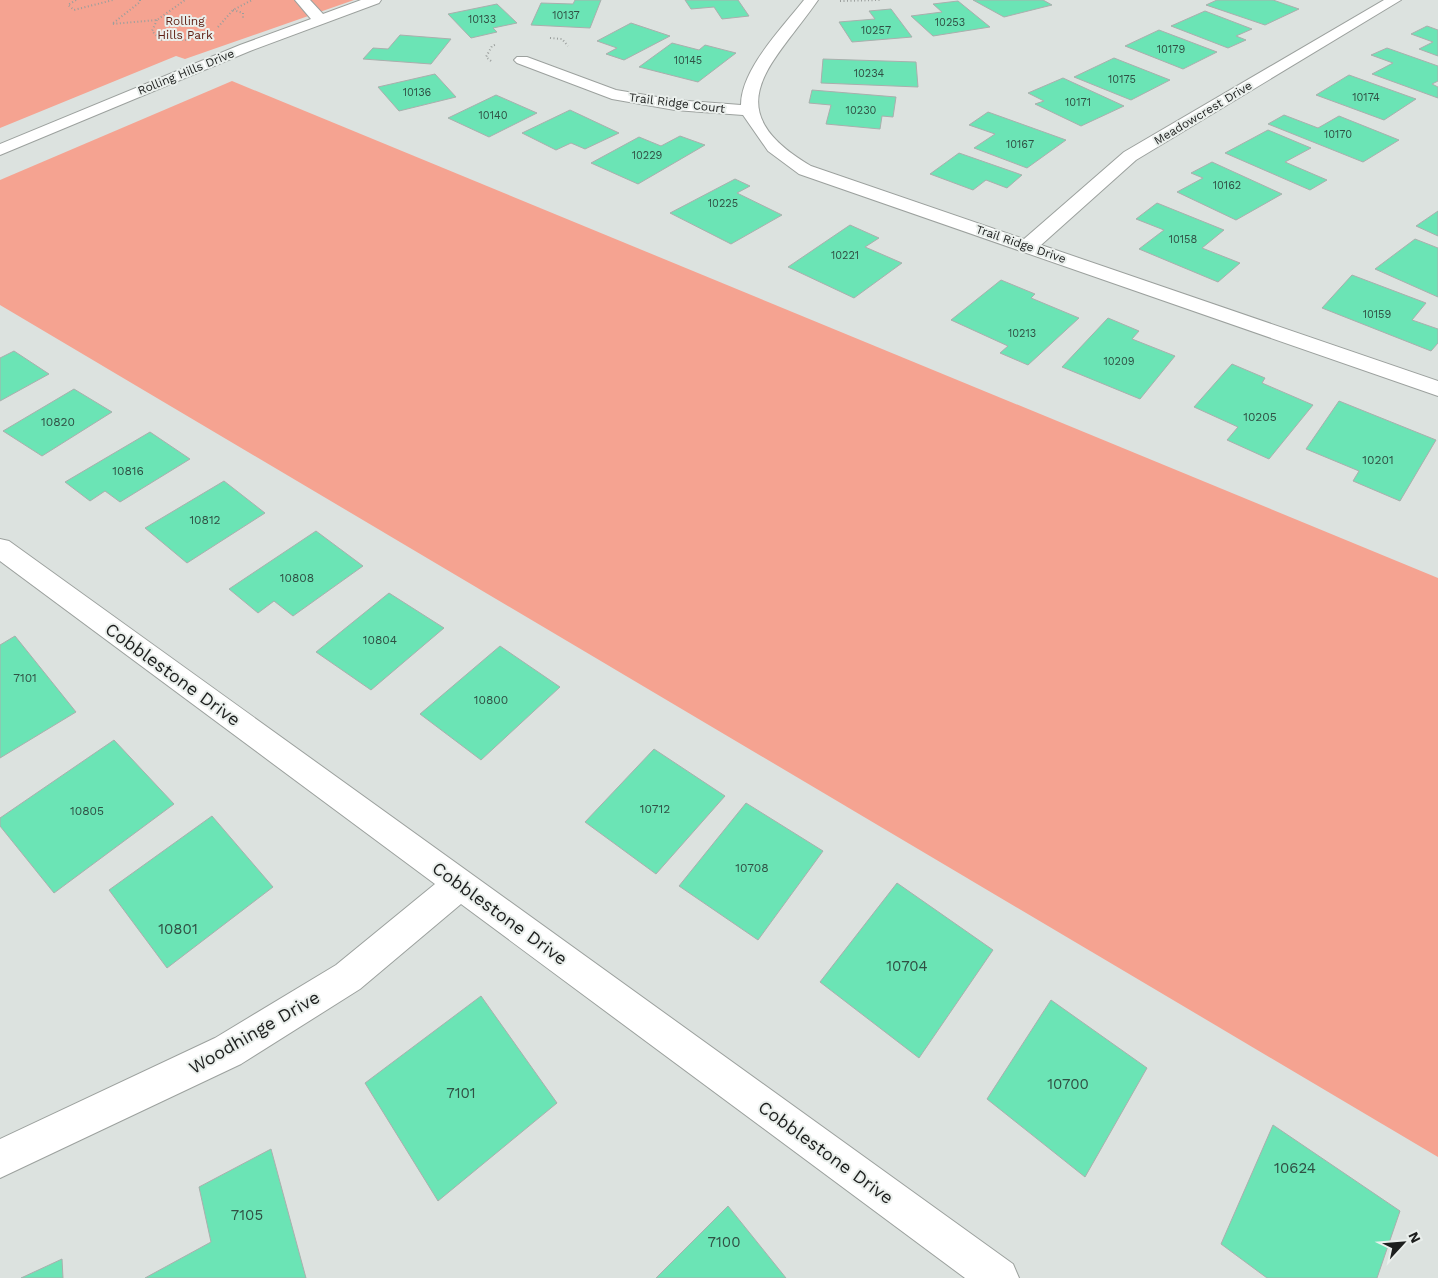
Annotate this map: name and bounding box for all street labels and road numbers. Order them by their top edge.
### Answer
street label: Rolling Hills Drive [136,46,236,98]
street label: Meadowcrest Drive [1151,78,1255,148]
street label: Trail Ridge Court [628,90,726,116]
street label: Trail Ridge Drive [974,222,1068,266]
street label: Cobblestone Drive [101,618,245,730]
street label: Cobblestone Drive [428,857,572,969]
street label: Woodhinge Drive [185,986,323,1078]
street label: Cobblestone Drive [754,1096,898,1208]

